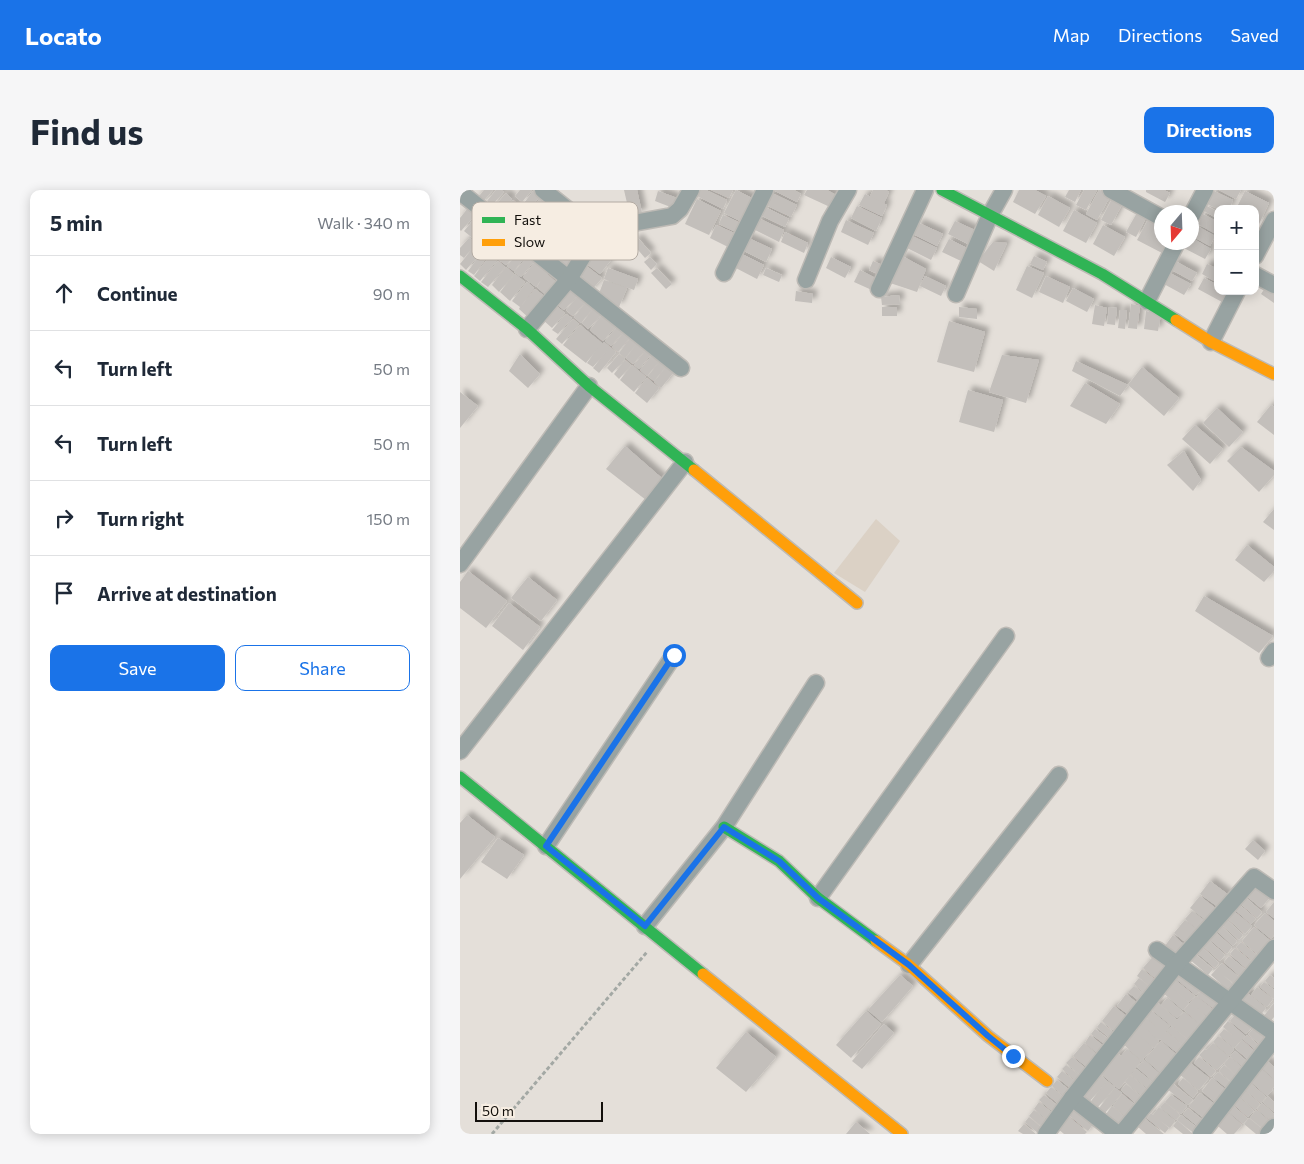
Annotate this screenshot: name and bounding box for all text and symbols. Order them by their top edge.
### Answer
text: Locato [25,21,102,50]
text: Map [1053,24,1090,46]
text: Directions [1118,24,1202,46]
text: Saved [1230,24,1279,46]
button: Directions [1144,107,1274,153]
text: Find us [30,109,144,152]
legend [472,202,638,260]
north arrow [1154,205,1199,250]
map controls [1214,205,1259,295]
button: + [1214,205,1259,250]
text: 5 min [50,210,103,235]
text: Fast [514,211,541,228]
text: Walk · 340 m [317,213,410,232]
text: Slow [514,233,545,250]
button: − [1214,250,1259,295]
icon: ahead [50,279,78,307]
text: Continue [97,282,177,305]
text: 90 m [373,284,410,303]
icon: left [50,354,78,382]
text: Turn left [97,357,172,380]
text: 50 m [373,359,410,378]
icon: left [50,429,78,457]
text: Turn left [97,432,172,455]
text: 50 m [373,434,410,453]
icon: right [50,504,78,532]
text: Turn right [97,507,184,530]
text: 150 m [367,509,410,528]
icon: arrive [50,579,78,607]
text: Arrive at destination [97,582,277,605]
route start [663,644,686,667]
button: Save [50,645,225,691]
button: Share [235,645,410,691]
route end [1002,1045,1025,1068]
scale bar [475,1099,602,1122]
text: 50 m [482,1102,514,1119]

